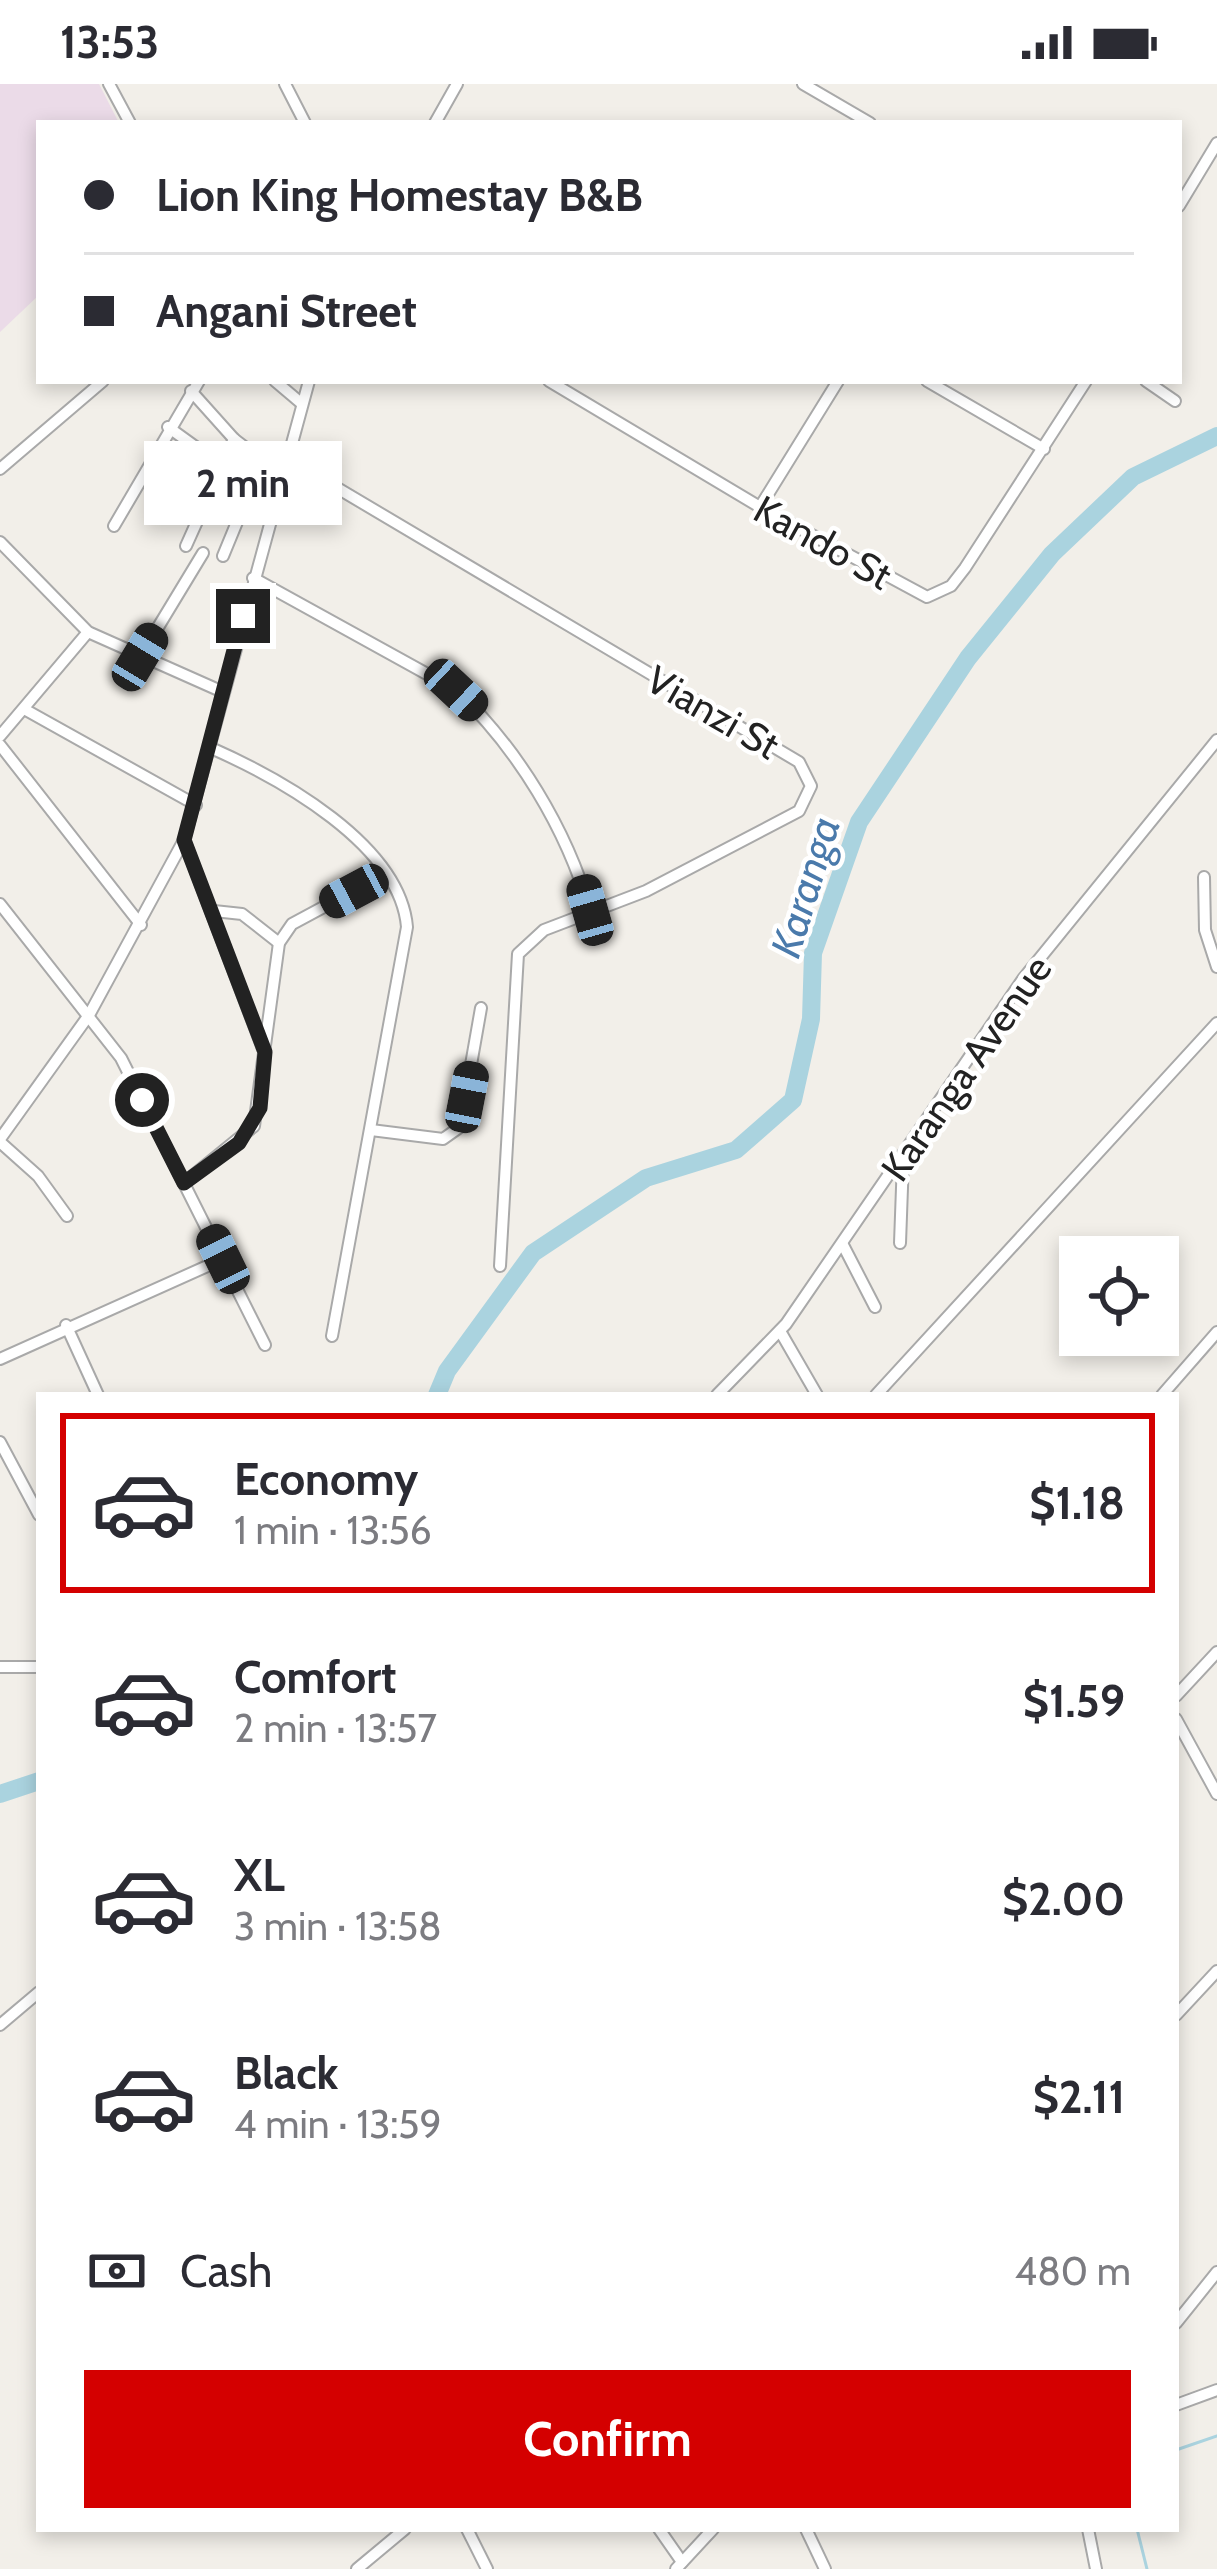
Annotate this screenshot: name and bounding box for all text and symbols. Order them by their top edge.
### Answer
text: 13:53 [60,15,159,69]
text: Lion King Homestay B&B [156,168,643,222]
text: Angani Street [156,284,417,338]
callout: 2 min [144,442,342,526]
text: 2 min [196,459,290,507]
street label: Kando St [746,485,900,599]
route end [216,589,270,643]
car [106,617,174,697]
car [417,652,495,728]
street label: Vianzi St [638,655,788,769]
water label: Karanga [759,810,851,964]
car [314,858,394,924]
car [563,870,617,950]
street label: Karanga Avenue [871,946,1061,1190]
car [442,1058,492,1136]
route start [115,1073,169,1127]
car [191,1219,255,1299]
map controls [1059,1236,1179,1356]
button: locate [1059,1236,1179,1356]
icon: car [90,1449,198,1557]
text: Economy [234,1452,418,1506]
text: $1.18 [1029,1476,1125,1530]
text: 1 min · 13:56 [234,1506,432,1554]
icon: car [90,1647,198,1755]
text: Comfort [234,1650,397,1704]
text: $1.59 [1023,1674,1125,1728]
text: 2 min · 13:57 [234,1704,437,1752]
icon: car [90,1845,198,1953]
text: XL [234,1848,285,1902]
text: $2.00 [1002,1872,1125,1926]
text: 3 min · 13:58 [234,1902,442,1950]
icon: car [90,2043,198,2151]
text: Black [234,2046,338,2100]
text: $2.11 [1033,2070,1125,2124]
text: 4 min · 13:59 [234,2100,442,2148]
icon: cash [84,2238,150,2304]
text: Cash [180,2244,272,2298]
text: 480 m [1015,2247,1131,2295]
button: Confirm [84,2370,1131,2508]

